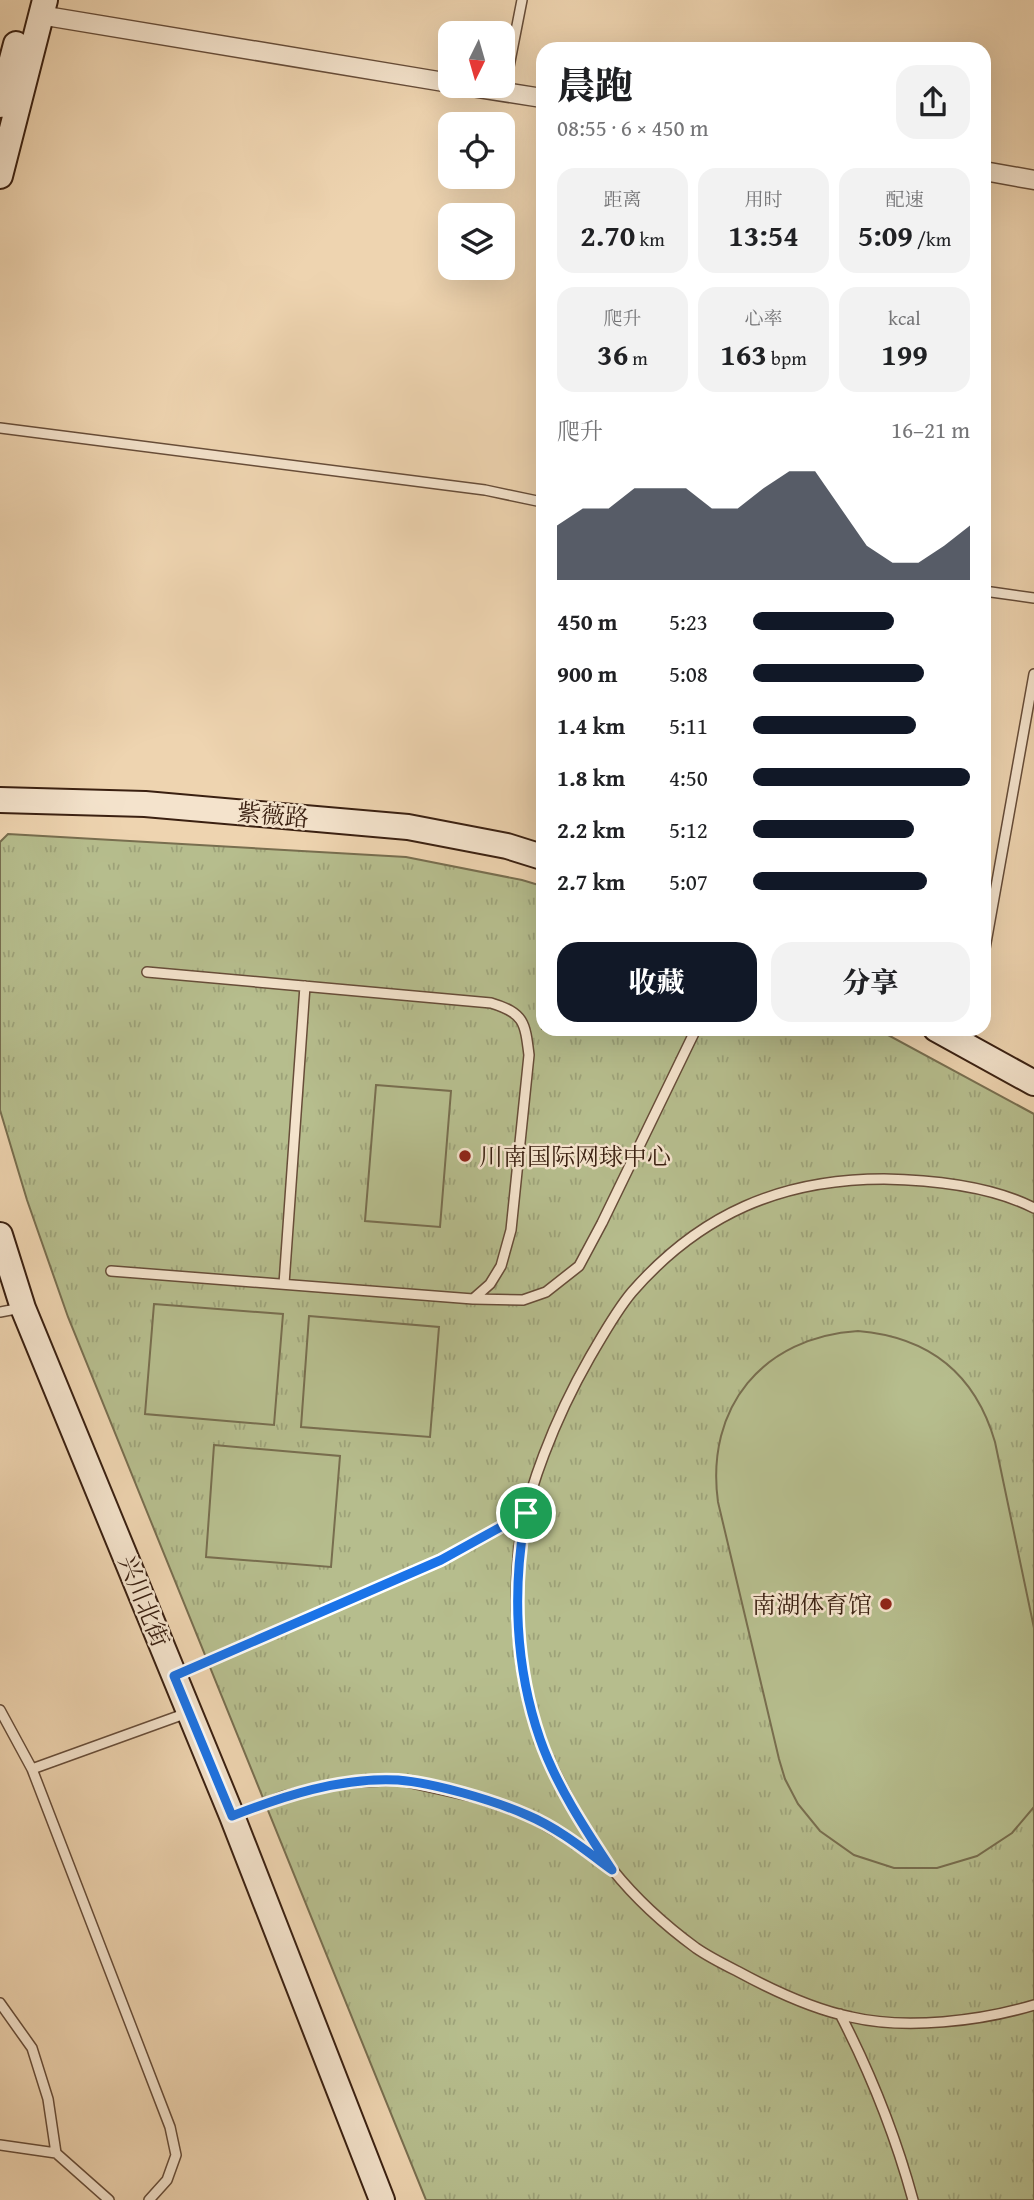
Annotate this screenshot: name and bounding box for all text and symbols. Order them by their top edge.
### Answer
north arrow [438,21,514,98]
map controls [438,21,515,280]
text: 晨跑 [557,57,633,113]
button: share [896,65,970,139]
text: 08:55 · 6 × 450 m [557,111,709,144]
button: locate [438,112,515,189]
text: 距离 [603,185,642,213]
text: 用时 [744,185,783,213]
text: 配速 [885,185,924,213]
button: layers [438,203,515,280]
text: 2.70 [580,213,635,257]
text: 13:54 [728,213,799,257]
text: 5:09 [858,213,913,257]
text: km [635,225,665,253]
text: /km [913,225,951,253]
text: 爬升 [603,304,642,332]
text: 心率 [744,304,783,332]
text: kcal [888,304,921,332]
text: 36 [597,332,628,376]
text: 163 [720,332,767,376]
text: 199 [881,332,928,376]
text: m [628,344,648,372]
text: bpm [767,344,807,372]
text: 16–21 m [891,413,970,446]
text: 爬升 [557,414,603,447]
text: 450 m [557,605,618,638]
text: 5:23 [669,605,708,638]
text: 900 m [557,657,618,690]
text: 5:08 [669,657,708,690]
text: 1.4 km [557,709,625,742]
text: 5:11 [669,709,708,742]
text: 1.8 km [557,761,625,794]
text: 4:50 [669,761,708,794]
street label: 紫薇路 [236,794,310,836]
text: 2.2 km [557,813,625,846]
text: 5:12 [669,813,708,846]
text: 2.7 km [557,865,625,898]
text: 5:07 [669,865,708,898]
button: 收藏 [557,942,757,1022]
button: 分享 [771,942,970,1022]
place label: 川南国际网球中心 [479,1139,671,1174]
marker: 川南国际网球中心 [457,1148,473,1164]
pin [496,1483,556,1543]
icon: arrive [507,1494,545,1532]
street label: 兴川北街 [110,1550,178,1652]
place label: 南湖体育馆 [752,1587,872,1622]
marker: 南湖体育馆 [878,1596,894,1612]

